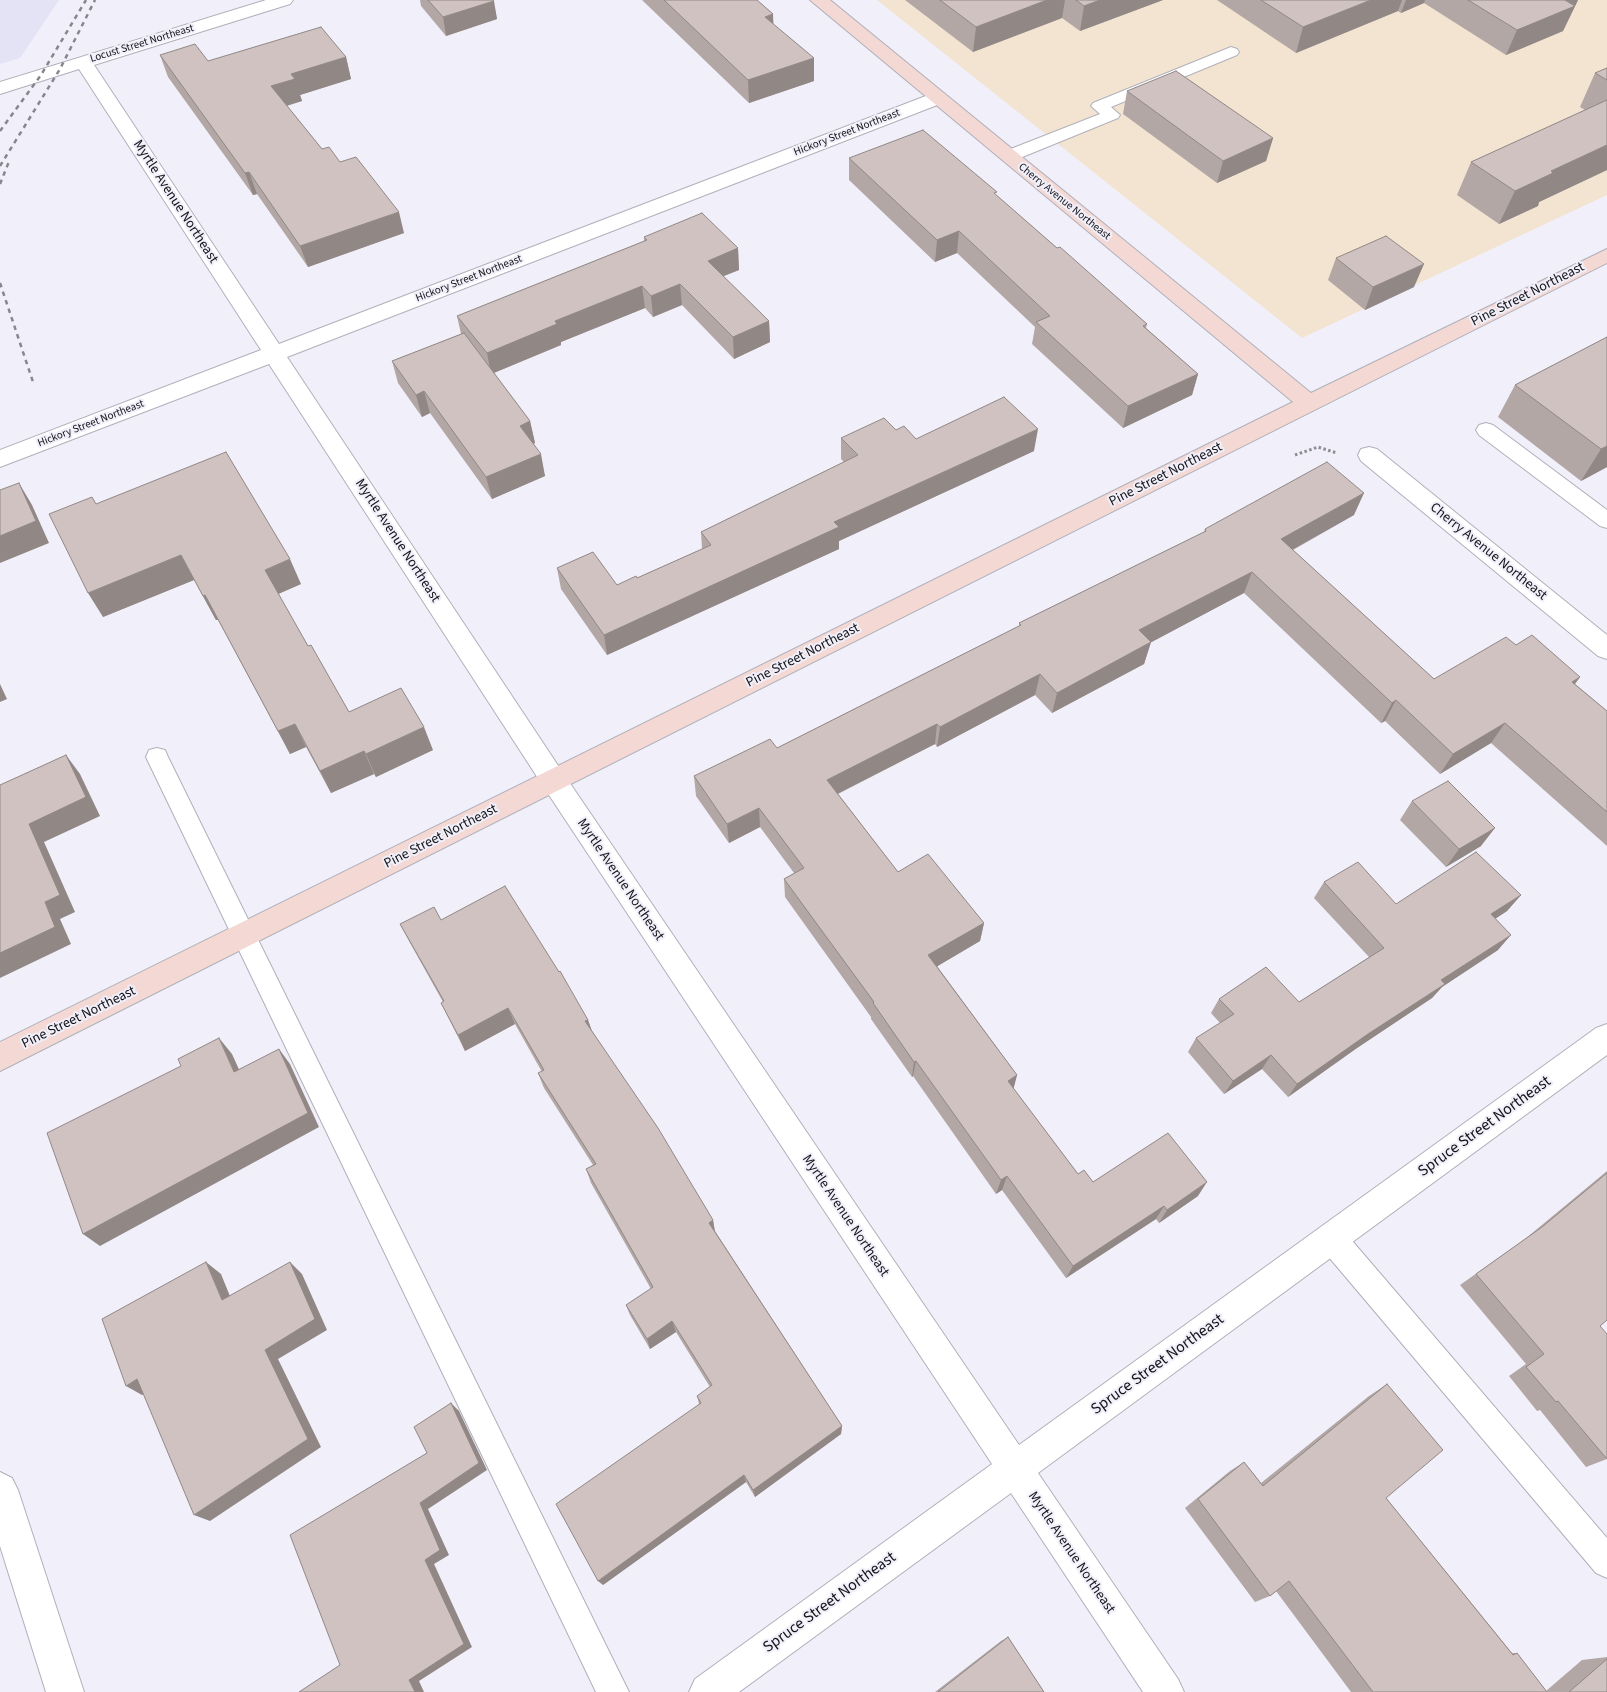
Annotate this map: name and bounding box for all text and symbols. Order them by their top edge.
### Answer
street label: Locust Street Northeast [89,22,195,66]
street label: Hickory Street Northeast [792,107,902,159]
street label: Myrtle Avenue Northeast [129,137,221,267]
street label: Cherry Avenue Northeast [1015,161,1113,243]
street label: Hickory Street Northeast [414,253,524,305]
street label: Pine Street Northeast [1469,259,1587,331]
street label: Hickory Street Northeast [36,398,146,450]
street label: Pine Street Northeast [1107,439,1225,511]
street label: Myrtle Avenue Northeast [351,476,443,606]
street label: Cherry Avenue Northeast [1426,500,1550,604]
street label: Pine Street Northeast [744,620,862,692]
street label: Pine Street Northeast [382,801,500,873]
street label: Myrtle Avenue Northeast [573,816,667,944]
street label: Pine Street Northeast [19,983,139,1053]
street label: Spruce Street Northeast [1415,1072,1555,1182]
street label: Myrtle Avenue Northeast [798,1152,892,1280]
street label: Spruce Street Northeast [1088,1310,1228,1420]
street label: Myrtle Avenue Northeast [1024,1489,1118,1617]
street label: Spruce Street Northeast [760,1548,900,1658]

